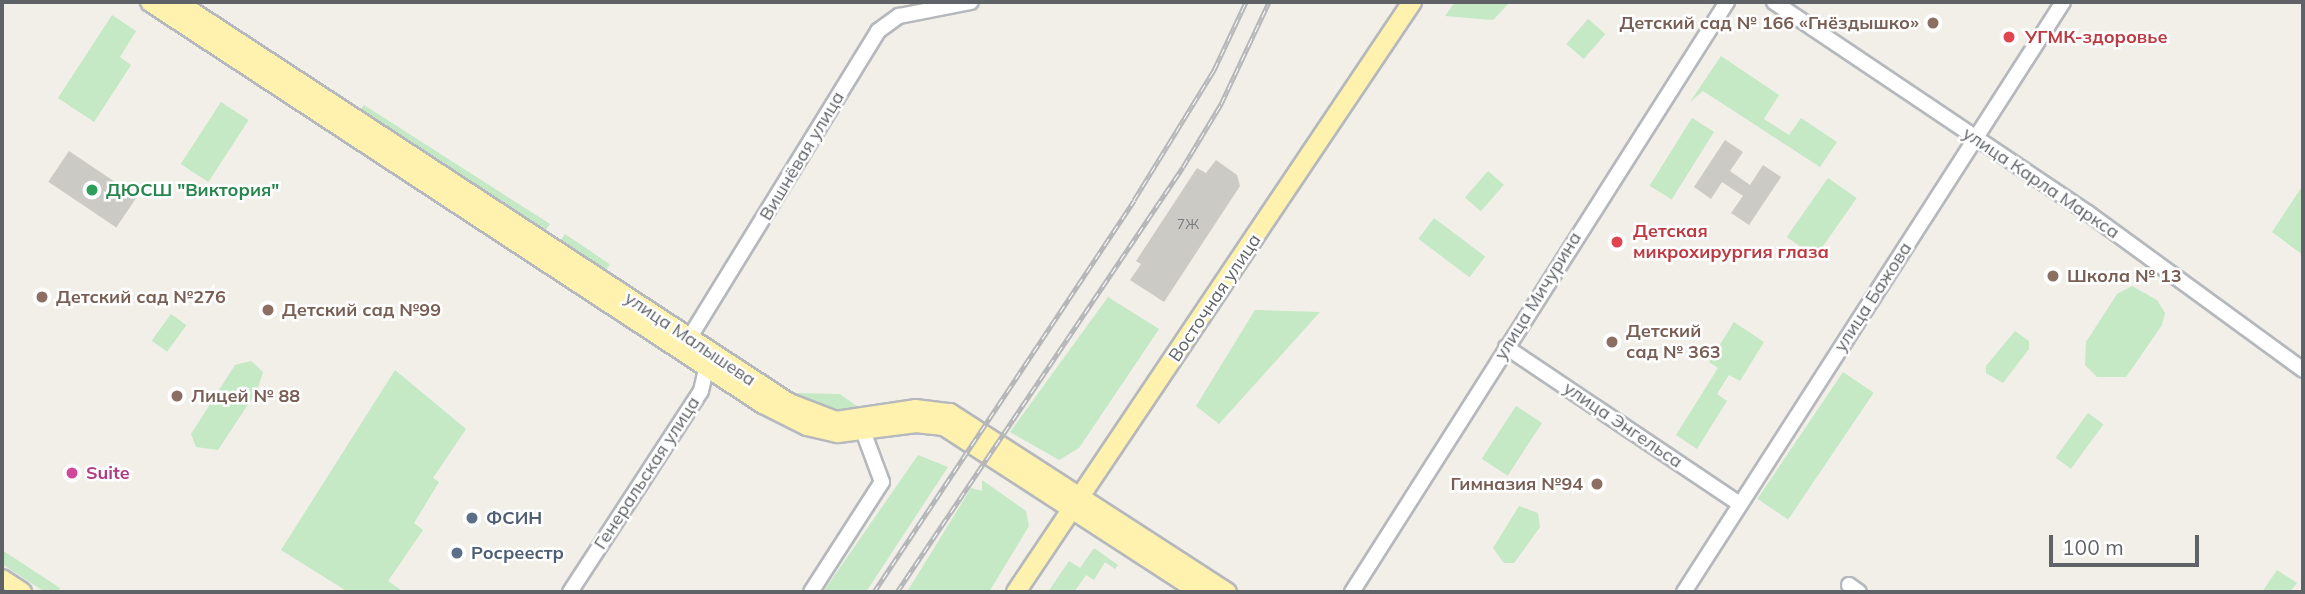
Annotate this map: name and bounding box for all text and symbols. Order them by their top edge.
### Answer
place label: Детский сад № 166 «Гнёздышко» [1619,12,1919,34]
marker: Детский сад № 166 «Гнёздышко» [1925,15,1941,31]
place label: УГМК-здоровье [2025,26,2168,48]
marker: УГМК-здоровье [1999,27,2019,47]
street label: Вишнёвая улица [755,88,849,224]
street label: улица Карла Маркса [1959,123,2123,243]
place label: ДЮСШ "Виктория" [106,179,279,201]
marker: ДЮСШ "Виктория" [84,182,100,198]
house number: 7Ж [1177,216,1199,232]
place label: Детская микрохирургия глаза [1633,221,1829,264]
street label: улица Мичурина [1490,228,1586,364]
street label: Восточная улица [1164,230,1266,366]
marker: Детская микрохирургия глаза [1607,232,1627,252]
street label: улица Бажова [1830,238,1916,356]
place label: Школа № 13 [2067,265,2182,287]
marker: Школа № 13 [2045,268,2061,284]
place label: Детский сад №276 [56,286,226,308]
street label: улица Малышева [620,287,760,391]
marker: Детский сад №276 [34,289,50,305]
place label: Детский сад №99 [282,299,441,321]
marker: Детский сад №99 [260,302,276,318]
place label: Детский сад № 363 [1626,321,1720,364]
marker: Детский сад № 363 [1604,334,1620,350]
street label: улица Энгельса [1559,377,1687,473]
place label: Лицей № 88 [191,385,300,407]
marker: Лицей № 88 [169,388,185,404]
street label: Генеральская улица [590,393,704,553]
place label: Suite [86,462,130,484]
marker: Suite [64,465,80,481]
place label: Гимназия №94 [1450,473,1583,495]
marker: Гимназия №94 [1589,476,1605,492]
place label: ФСИН [486,507,542,529]
marker: ФСИН [464,510,480,526]
scale bar [2053,520,2204,564]
text: 100 m [2062,534,2124,560]
place label: Росреестр [471,542,564,564]
marker: Росреестр [449,545,465,561]

